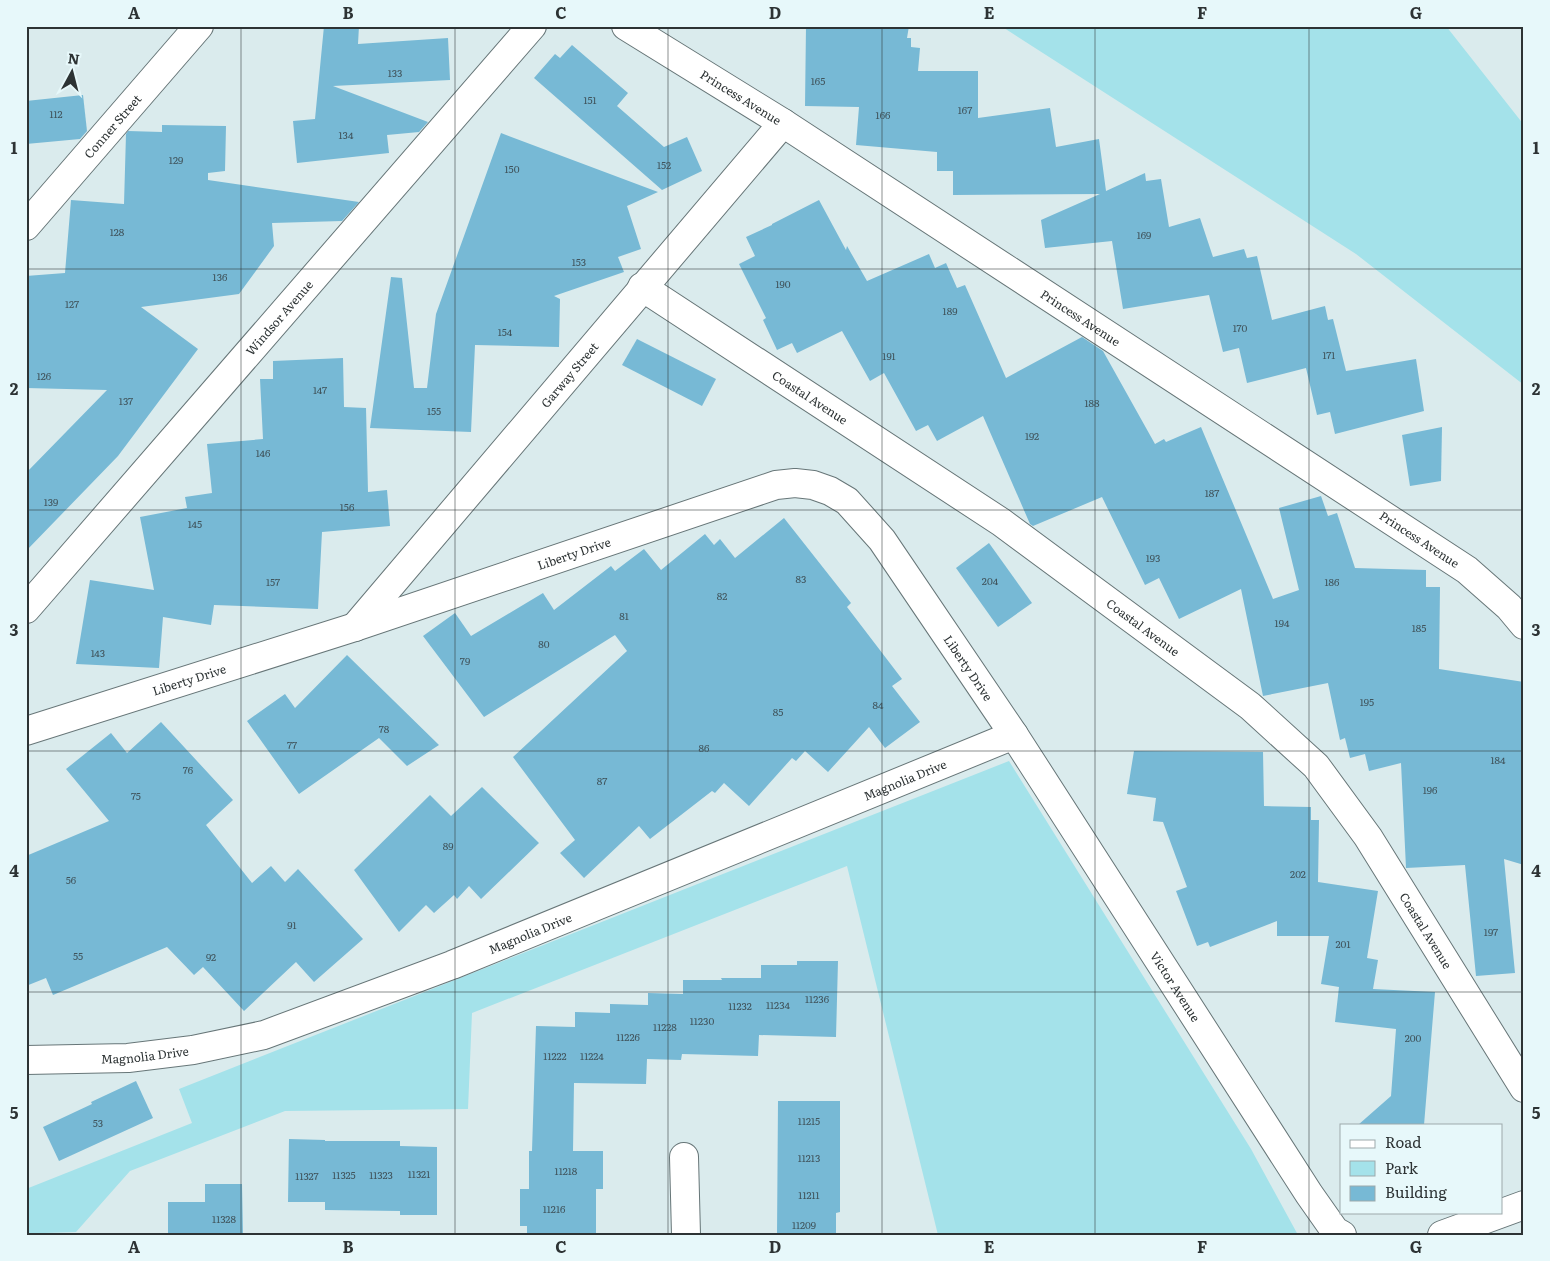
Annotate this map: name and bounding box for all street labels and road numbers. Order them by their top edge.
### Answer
street label: Princess Avenue [697,65,785,129]
street label: Conner Street [80,90,145,162]
street label: Windsor Avenue [241,276,317,359]
street label: Princess Avenue [1037,285,1124,350]
street label: Garway Street [536,338,602,411]
street label: Coastal Avenue [769,366,851,428]
street label: Princess Avenue [1376,506,1463,572]
street label: Liberty Drive [535,532,613,574]
street label: Coastal Avenue [1103,594,1184,660]
street label: Liberty Drive [940,631,997,704]
street label: Liberty Drive [150,659,228,700]
street label: Magnolia Drive [861,755,949,805]
street label: Coastal Avenue [1396,889,1457,972]
street label: Magnolia Drive [486,908,574,958]
street label: Victor Avenue [1146,948,1205,1025]
street label: Magnolia Drive [101,1042,190,1068]

